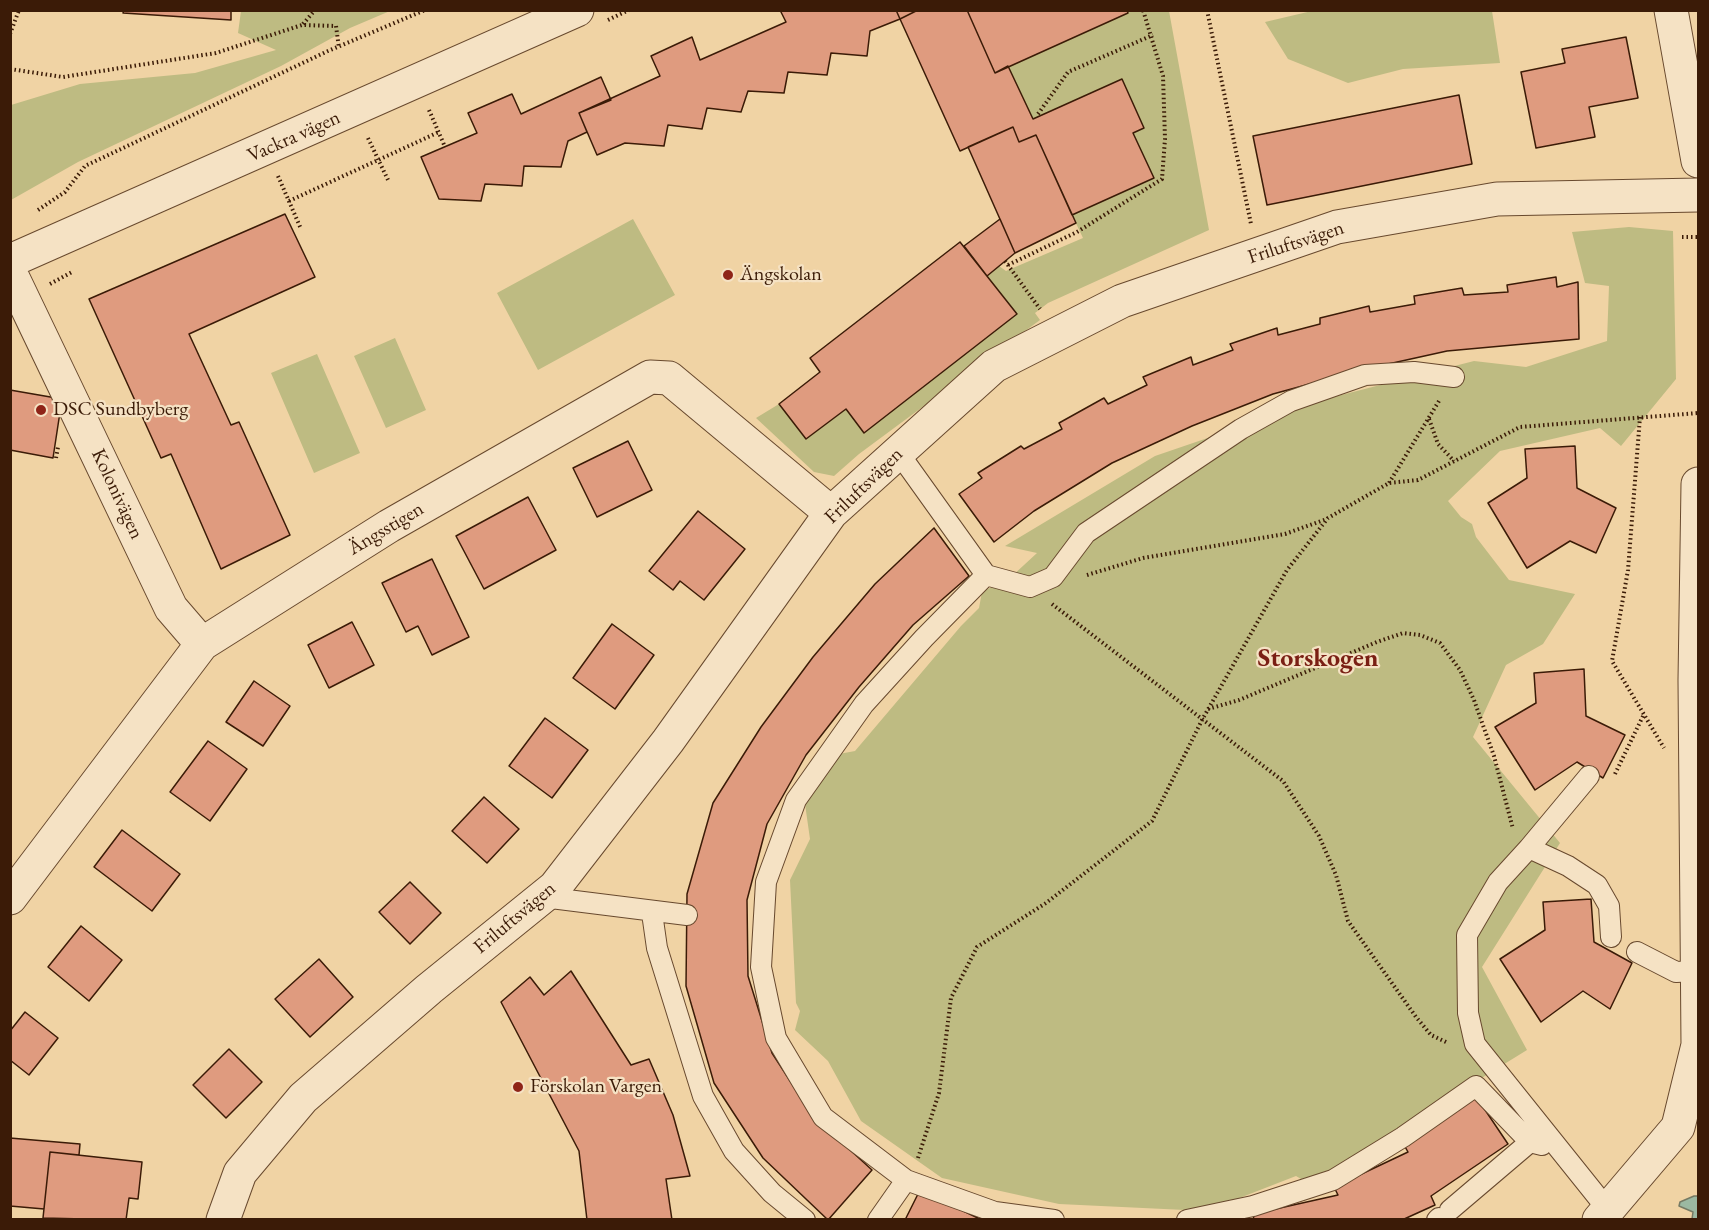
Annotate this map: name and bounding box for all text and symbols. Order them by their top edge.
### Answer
street label: Vackra vägen [244,106,344,168]
street label: Friluftsvägen [1245,216,1347,270]
place label: Ängskolan [740,263,822,287]
marker: Ängskolan [721,268,735,282]
place label: DSC Sundbyberg [53,398,188,422]
marker: DSC Sundbyberg [34,403,48,417]
street label: Friluftsvägen [820,443,908,529]
street label: Kolonivägen [86,445,148,543]
street label: Ängsstigen [344,497,428,561]
district label: Storskogen [1258,643,1378,675]
street label: Friluftsvägen [469,877,561,959]
place label: Förskolan Vargen [530,1075,662,1099]
marker: Förskolan Vargen [511,1080,525,1094]

